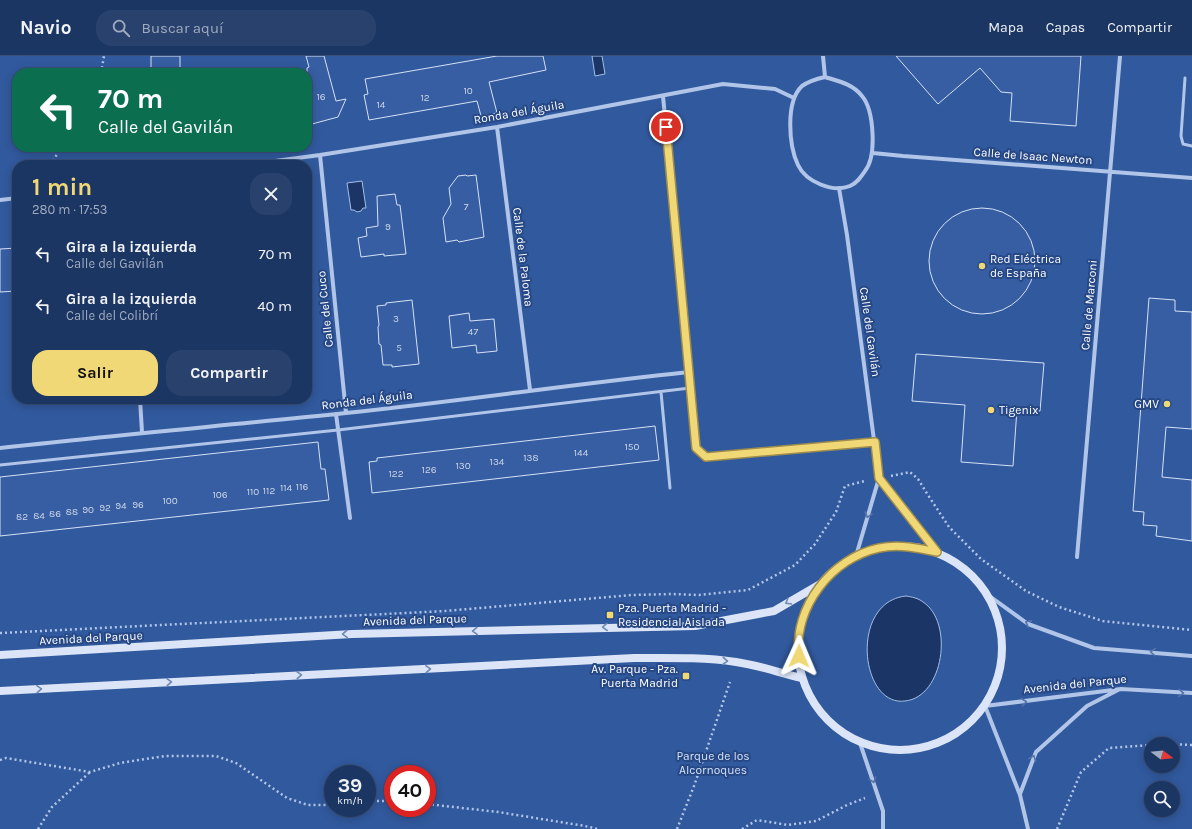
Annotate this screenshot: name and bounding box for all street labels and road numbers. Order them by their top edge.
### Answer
street label: Ronda del Águila [472,96,565,127]
street label: Calle de Isaac Newton [973,145,1093,167]
street label: Calle de la Paloma [510,207,536,307]
street label: Calle de Marconi [1078,259,1100,351]
street label: Calle del Cuco [314,270,336,348]
street label: Calle del Gavilán [857,286,883,378]
street label: Ronda del Águila [321,386,413,413]
street label: Avenida del Parque [363,611,467,629]
street label: Avenida del Parque [39,628,143,648]
street label: Avenida del Parque [1023,672,1127,696]

